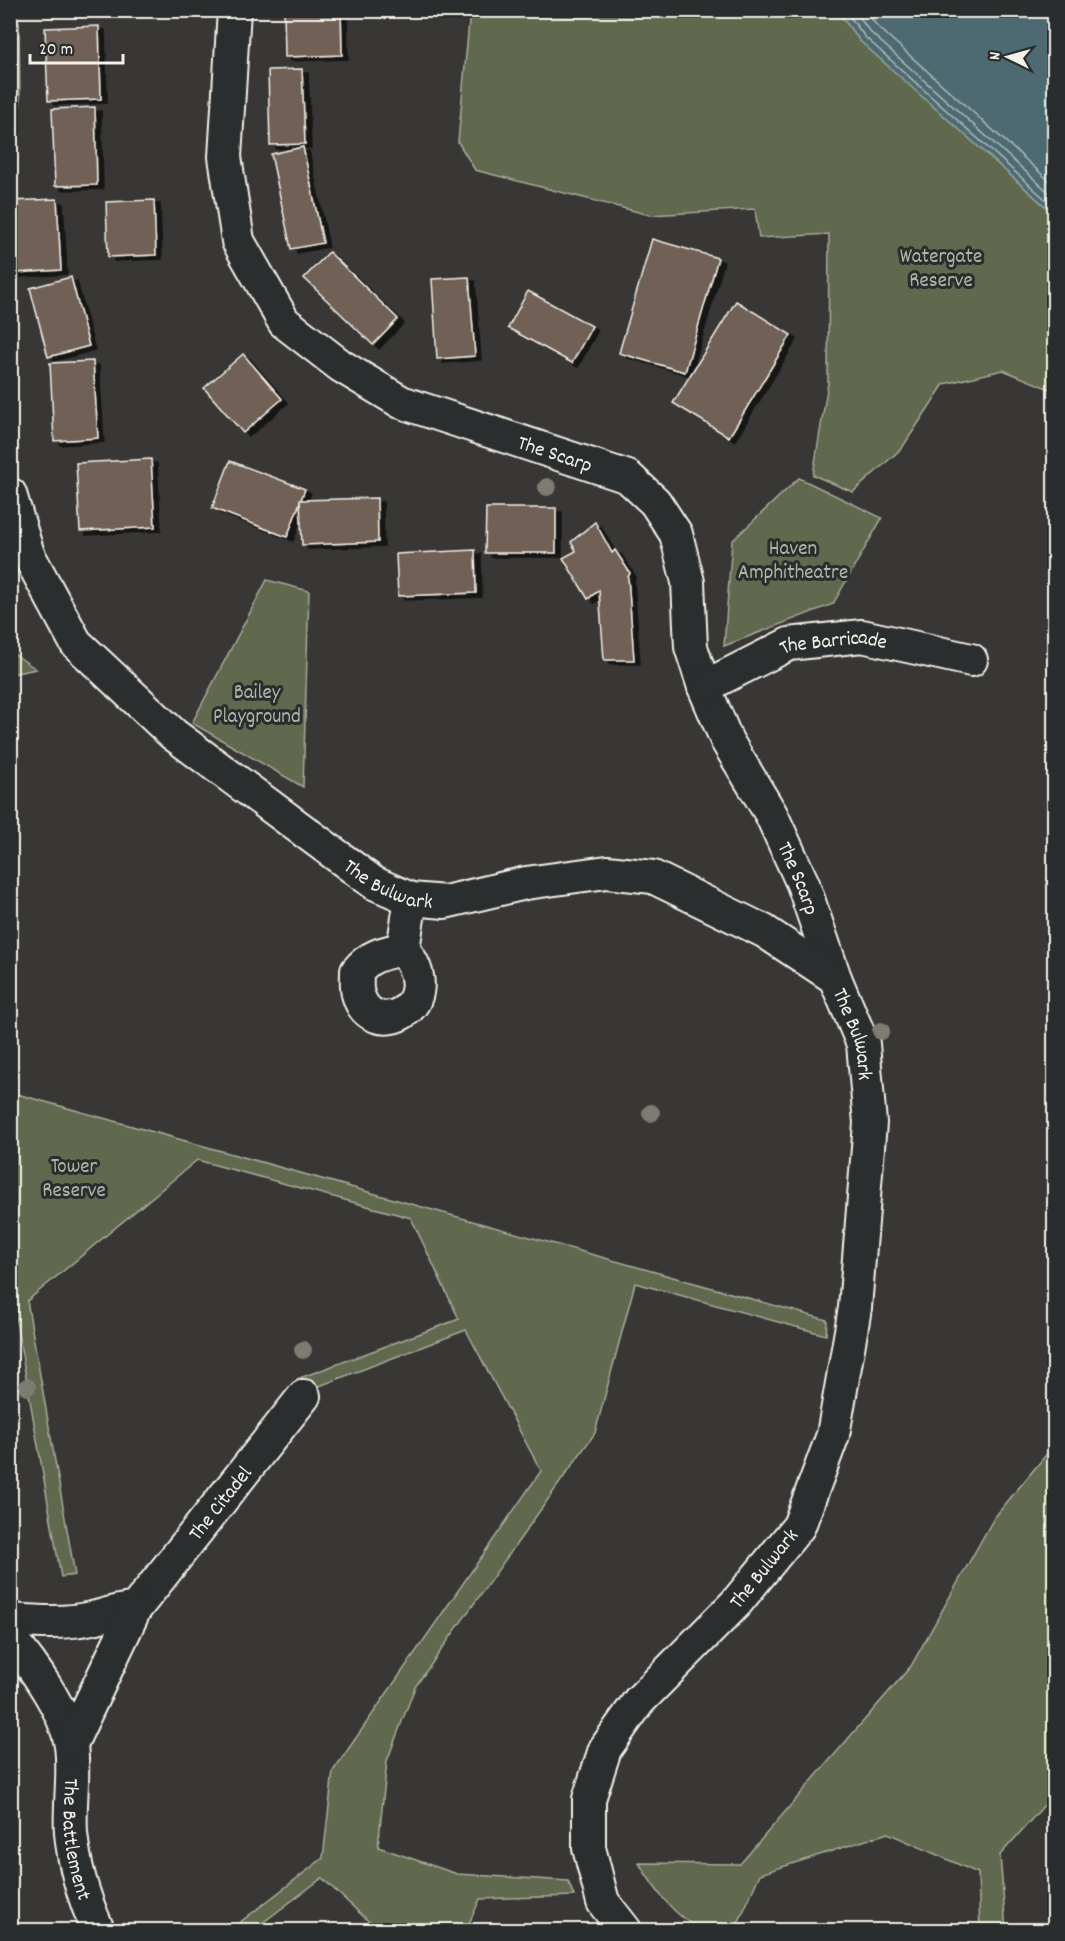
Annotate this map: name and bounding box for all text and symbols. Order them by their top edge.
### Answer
scale bar [30,27,123,65]
north arrow [978,27,1038,87]
text: 20 m [39,38,73,63]
text: N [984,51,1007,61]
park label: Watergate Reserve [900,243,982,297]
street label: The Scarp [513,430,596,482]
park label: Haven Amphitheatre [738,535,848,589]
street label: The Barricade [775,624,890,664]
park label: Bailey Playground [213,679,301,733]
street label: The Scarp [768,838,825,920]
street label: The Bulwark [336,853,434,919]
street label: The Bulwark [823,984,878,1082]
park label: Tower Reserve [42,1153,106,1207]
street label: The Citadel [183,1461,261,1548]
street label: The Bulwark [724,1523,807,1617]
street label: The Battlement [53,1777,97,1905]

